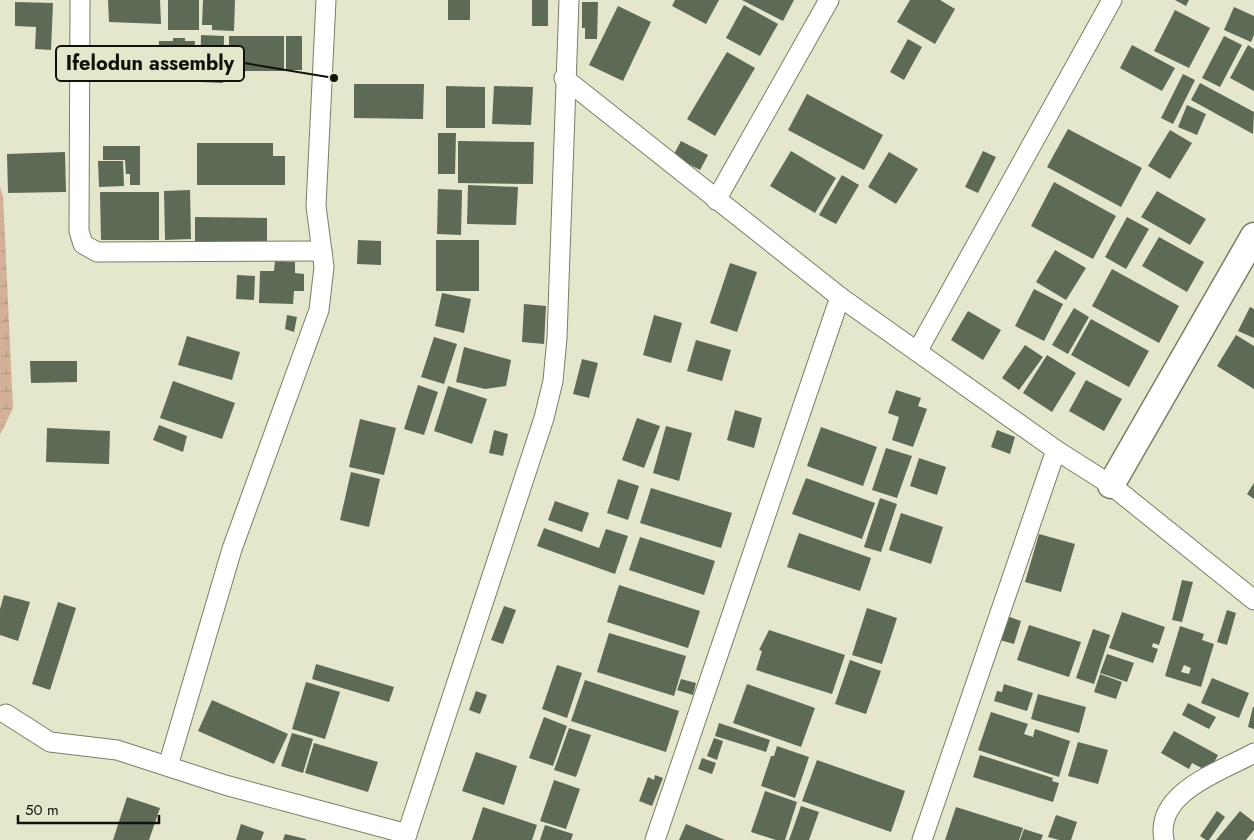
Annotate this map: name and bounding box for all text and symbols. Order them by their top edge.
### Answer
callout: Ifelodun assembly [56,46,244,81]
text: Ifelodun assembly [66,49,235,78]
scale bar [18,792,159,824]
text: 50 m [25,799,59,821]

